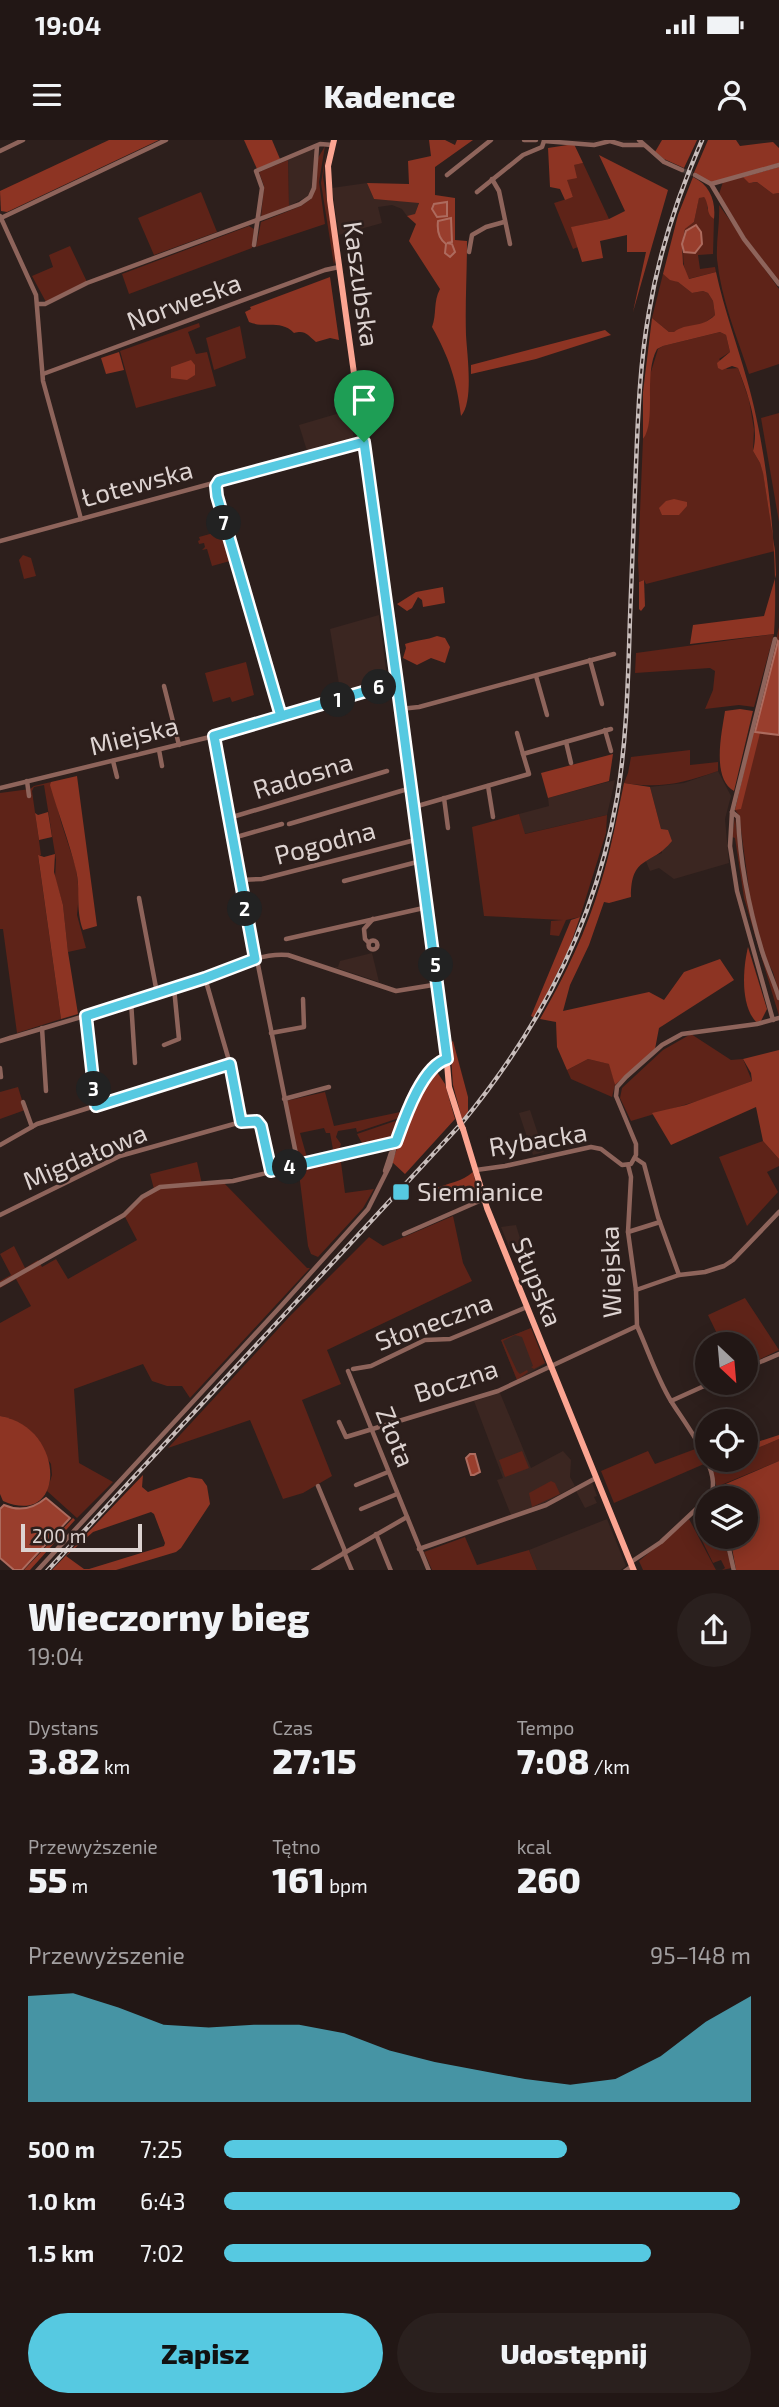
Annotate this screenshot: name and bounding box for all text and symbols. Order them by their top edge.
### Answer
text: 19:04 [35,9,101,40]
icon: menu [28,76,66,114]
text: Kadence [323,76,456,114]
icon: person [713,76,751,114]
street label: Kaszubska [338,219,387,349]
street label: Norweska [122,266,245,336]
pin [334,370,394,442]
icon: arrive [345,381,383,419]
street label: Łotewska [77,453,196,512]
pin: 7 [206,506,242,540]
text: 7 [218,511,229,534]
pin: 6 [362,670,396,704]
text: 6 [373,675,384,698]
pin: 1 [320,682,356,718]
text: 1 [333,688,342,711]
street label: Miejska [86,709,181,761]
street label: Radosna [249,745,356,804]
street label: Pogodna [271,813,379,870]
pin: 2 [228,892,262,926]
text: 2 [239,897,250,920]
pin: 5 [418,948,453,982]
text: 5 [430,953,441,976]
pin: 3 [76,1072,112,1107]
text: 3 [88,1077,99,1100]
street label: Rybacka [486,1115,589,1162]
street label: Migdałowa [18,1116,151,1196]
pin: 4 [272,1150,308,1184]
text: 4 [283,1155,296,1178]
place label: Siemianice [417,1175,544,1206]
marker: Siemianice [391,1182,411,1202]
street label: Wiejska [592,1225,627,1319]
street label: Słupska [506,1232,570,1331]
street label: Słoneczna [371,1285,496,1356]
north arrow [695,1332,758,1395]
map controls [695,1332,758,1549]
street label: Boczna [410,1352,501,1408]
street label: Złota [370,1402,422,1471]
button: locate [695,1409,758,1472]
button: layers [695,1486,758,1549]
scale bar [21,1521,142,1553]
text: 200 m [32,1524,86,1547]
text: Wieczorny bieg [28,1593,310,1639]
button: share [677,1593,751,1667]
text: 19:04 [28,1642,84,1670]
text: Dystans [28,1716,99,1739]
text: Czas [272,1716,313,1739]
text: Tempo [517,1716,574,1739]
text: 3.82 [28,1739,100,1781]
text: 27:15 [272,1739,357,1781]
text: 7:08 [517,1739,590,1781]
text: km [100,1755,130,1778]
text: /km [590,1755,630,1778]
text: Przewyższenie [28,1835,158,1858]
text: Tętno [272,1835,321,1858]
text: kcal [517,1835,551,1858]
text: 55 [28,1858,67,1900]
text: 161 [272,1858,325,1900]
text: 260 [517,1858,581,1900]
text: m [67,1874,88,1897]
text: bpm [325,1874,368,1897]
text: Przewyższenie [28,1941,185,1969]
text: 95–148 m [650,1941,751,1969]
text: 500 m [28,2135,95,2163]
text: 7:25 [140,2135,182,2163]
text: 1.0 km [28,2187,96,2215]
text: 6:43 [140,2187,186,2215]
text: 1.5 km [28,2239,94,2267]
text: 7:02 [140,2239,184,2267]
button: Zapisz [28,2313,383,2393]
button: Udostępnij [397,2313,751,2393]

